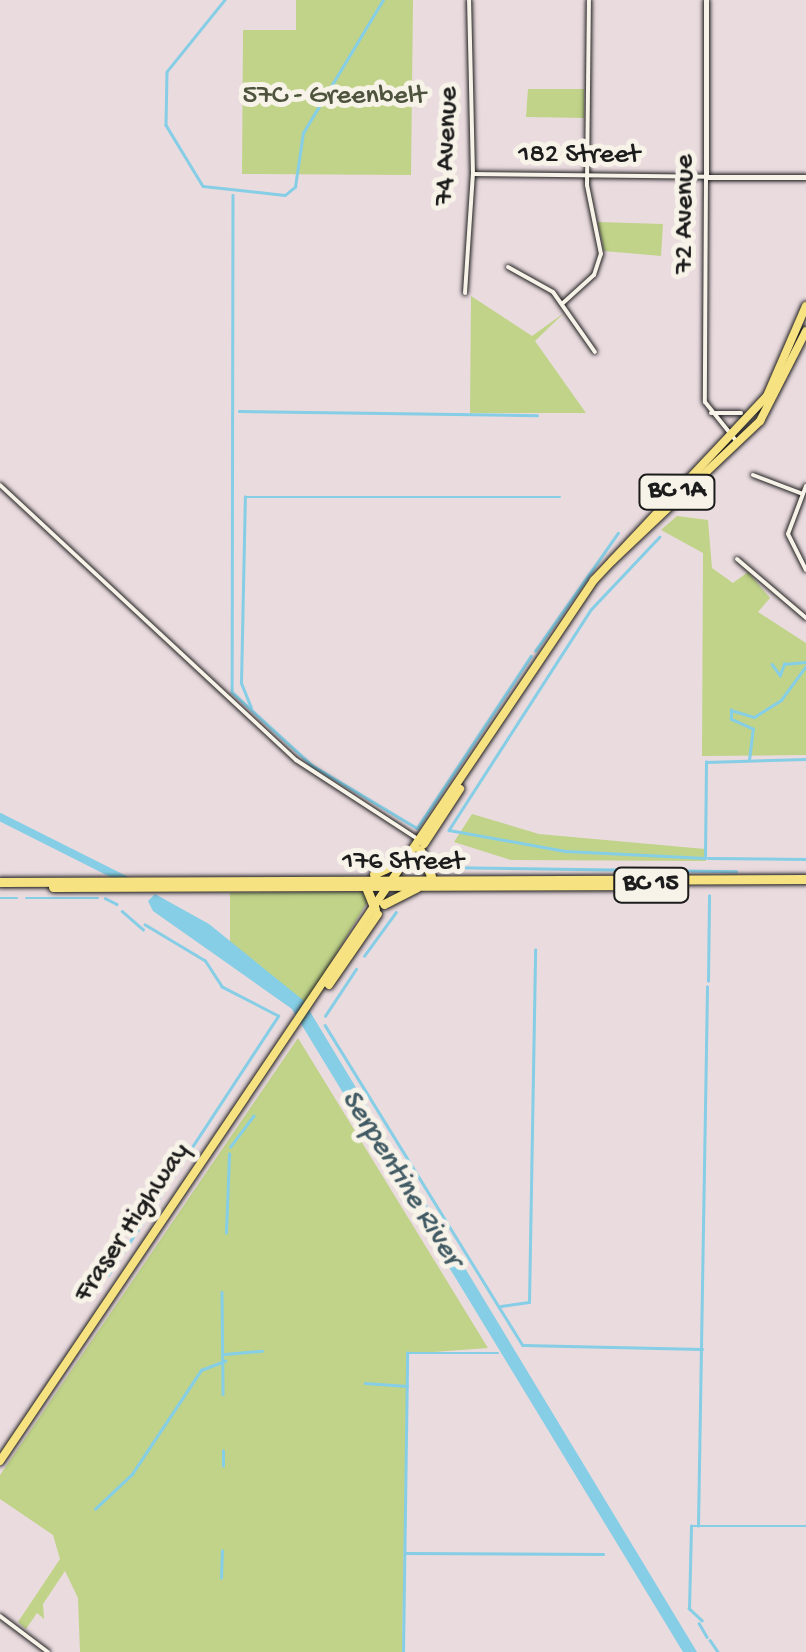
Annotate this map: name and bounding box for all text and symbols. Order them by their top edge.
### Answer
park label: 57C - Greenbelt [242,80,426,114]
street label: 74 Avenue [429,86,467,206]
street label: 182 Street [518,139,640,173]
street label: 72 Avenue [669,154,703,274]
road number: BC 1A [637,472,717,512]
street label: 176 Street [342,846,464,880]
road number: BC 15 [611,865,691,905]
water label: Serpentine River [331,1084,469,1274]
street label: Fraser Highway [67,1137,199,1309]

